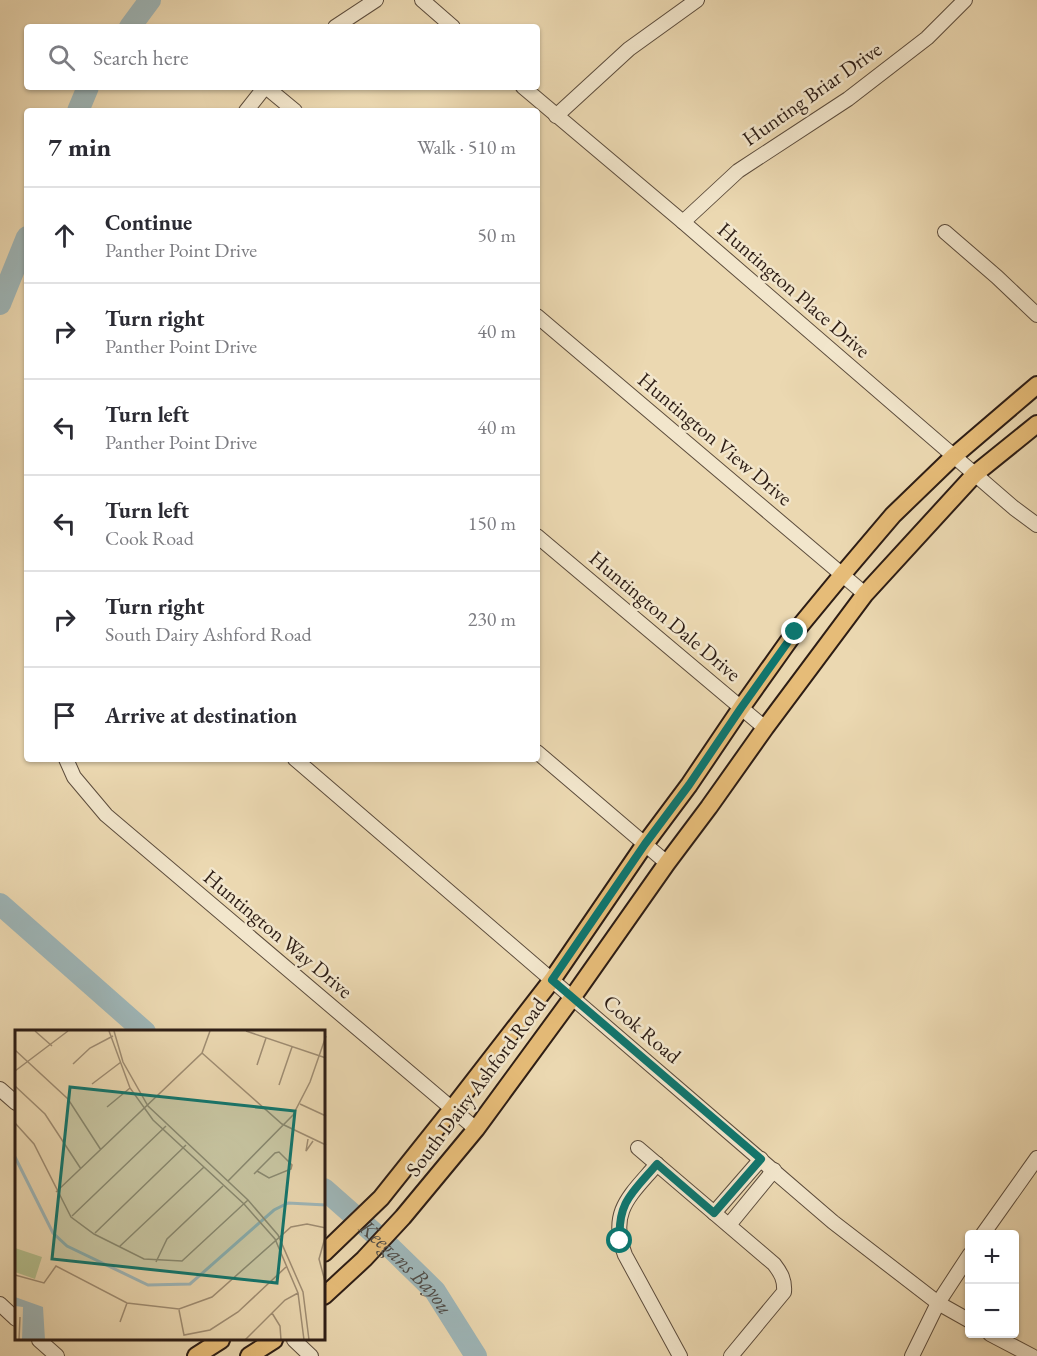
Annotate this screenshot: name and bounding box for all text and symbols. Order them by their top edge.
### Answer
search box [24,24,540,90]
street label: Hunting Briar Drive [737,35,887,152]
icon: search [45,41,78,74]
text: Search here [93,43,188,72]
text: 7 min [48,130,111,164]
text: Walk · 510 m [417,134,516,160]
text: Continue [105,208,192,237]
street label: Huntington Place Drive [712,216,876,363]
icon: ahead [48,219,81,252]
text: 50 m [477,222,516,248]
text: Panther Point Drive [105,237,257,263]
text: Turn right [105,304,204,333]
icon: right [48,315,81,348]
text: 40 m [477,318,516,344]
text: Panther Point Drive [105,333,257,359]
street label: Huntington View Drive [632,366,798,511]
text: Turn left [105,400,189,429]
icon: left [48,411,81,444]
text: 40 m [477,414,516,440]
text: Panther Point Drive [105,429,257,455]
text: Turn left [105,496,189,525]
icon: left [48,507,81,540]
text: 150 m [468,510,516,536]
text: Cook Road [105,525,194,551]
street label: Huntington Dale Drive [584,544,747,687]
text: Turn right [105,592,204,621]
icon: right [48,603,81,636]
text: 230 m [468,606,516,632]
route end [781,618,807,644]
text: South Dairy Ashford Road [105,621,312,647]
icon: arrive [48,699,81,732]
text: Arrive at destination [105,701,297,730]
street label: Huntington Way Drive [198,863,359,1004]
street label: Cook Road [598,988,687,1069]
street label: South Dairy Ashford Road [399,992,552,1182]
inset map [15,1030,326,1341]
water label: Keegans Bayou [353,1213,460,1320]
route start [606,1227,632,1253]
map controls [965,1230,1019,1338]
button: + [965,1230,1019,1284]
button: − [965,1284,1019,1338]

